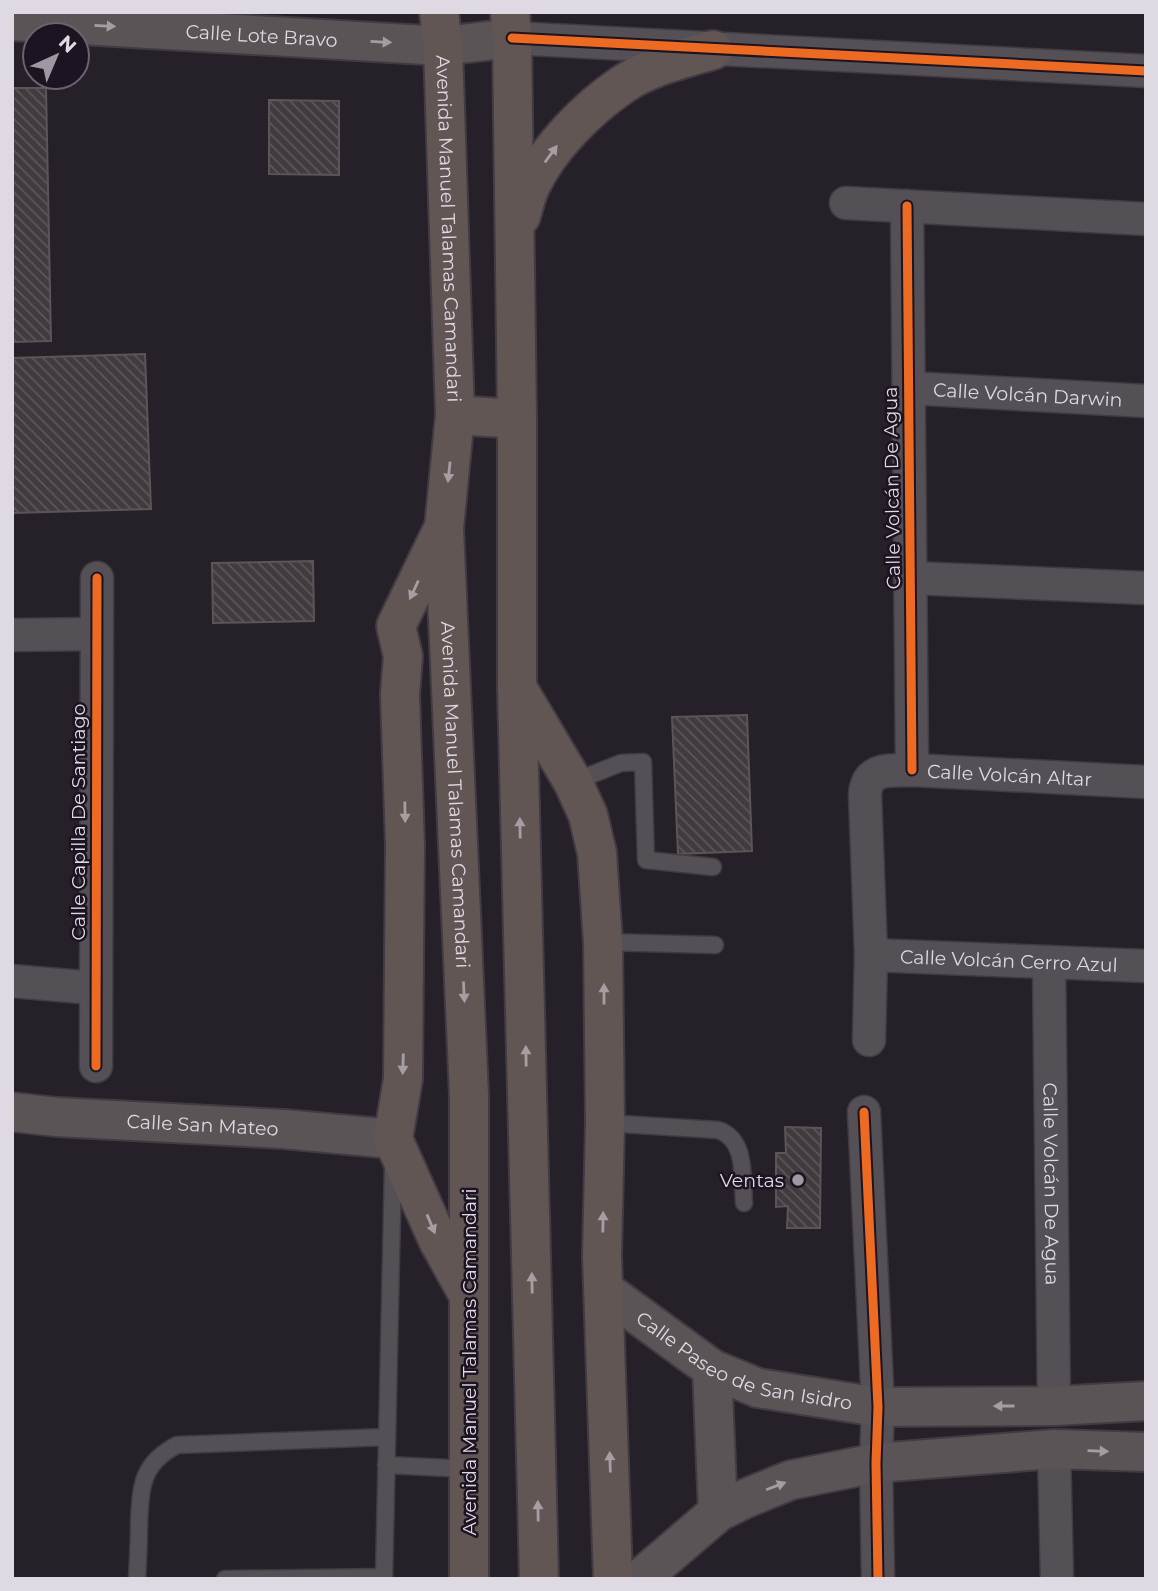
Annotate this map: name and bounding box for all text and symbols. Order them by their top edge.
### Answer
street label: Calle Lote Bravo [185,20,338,51]
north arrow [21,21,91,91]
one-way arrow [94,21,116,32]
text: N [54,31,81,58]
one-way arrow [370,37,392,48]
street label: Avenida Manuel Talamas Camandari [432,55,466,403]
one-way arrow [544,145,558,164]
street label: Calle Volcán Darwin [932,378,1123,411]
street label: Calle Volcán De Agua [879,386,905,590]
one-way arrow [444,461,455,483]
one-way arrow [409,580,420,600]
street label: Avenida Manuel Talamas Camandari [437,621,475,969]
street label: Calle Capilla De Santiago [67,703,90,941]
street label: Calle Volcán Altar [926,759,1092,791]
one-way arrow [399,801,410,823]
one-way arrow [515,817,526,839]
street label: Calle Volcán Cerro Azul [900,945,1118,976]
one-way arrow [459,982,470,1004]
one-way arrow [598,983,610,1005]
one-way arrow [520,1044,532,1066]
one-way arrow [397,1053,409,1075]
street label: Calle Volcán De Agua [1039,1082,1064,1286]
street label: Calle San Mateo [126,1109,279,1140]
place label: Ventas [720,1169,784,1192]
marker: Ventas [790,1172,806,1188]
street label: Avenida Manuel Talamas Camandari [458,1188,481,1536]
one-way arrow [597,1211,609,1233]
one-way arrow [426,1213,437,1234]
one-way arrow [526,1272,538,1294]
street label: Calle Paseo de San Isidro [632,1306,854,1414]
one-way arrow [993,1400,1015,1412]
one-way arrow [1088,1445,1110,1456]
one-way arrow [604,1450,615,1472]
one-way arrow [766,1481,787,1492]
one-way arrow [532,1499,543,1521]

